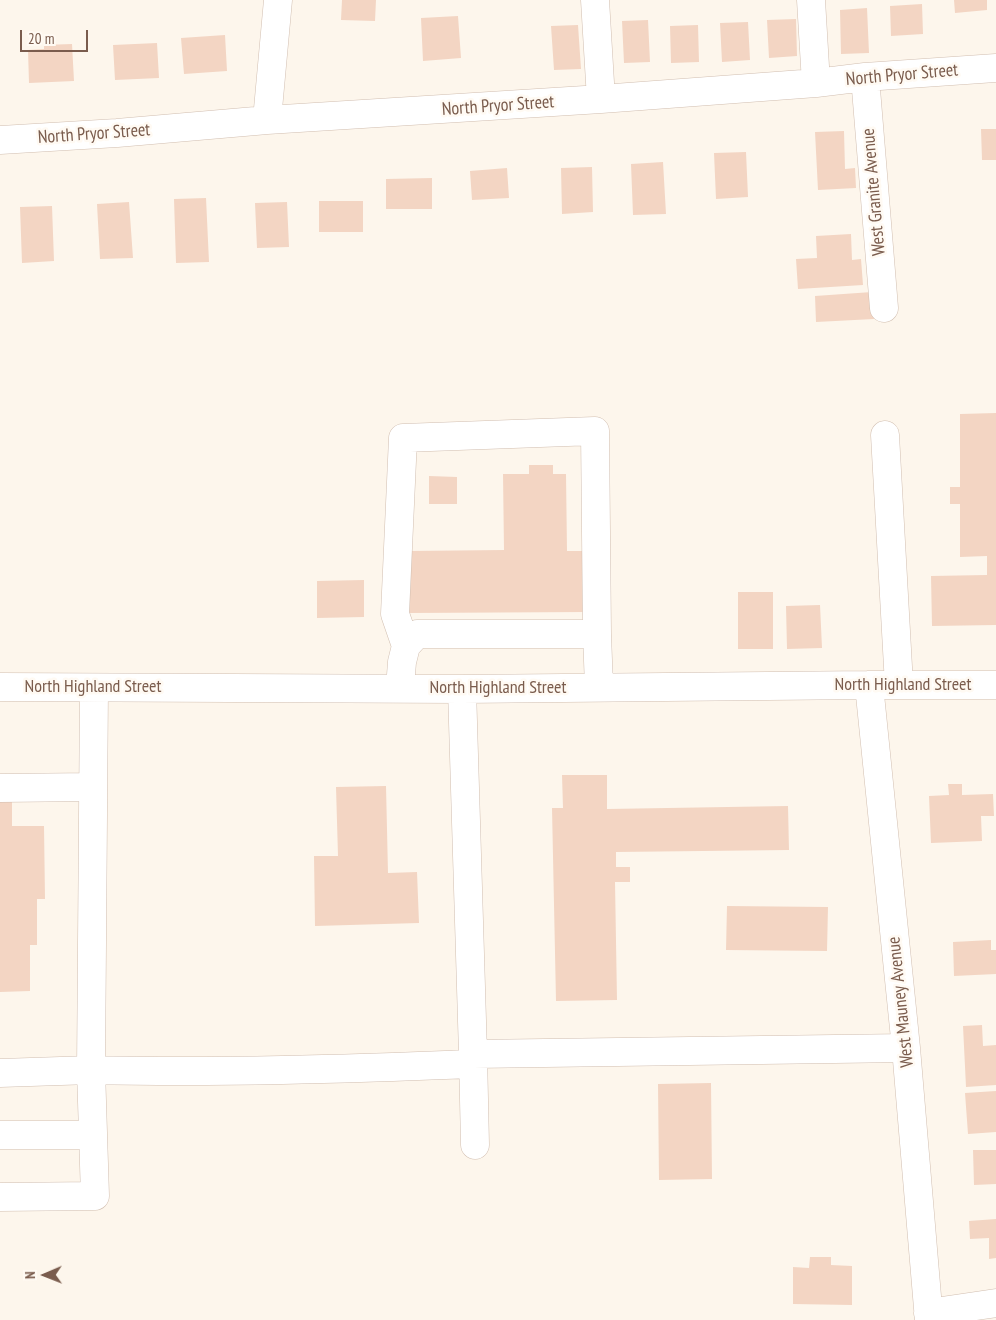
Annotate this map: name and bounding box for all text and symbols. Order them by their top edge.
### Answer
scale bar [22,20,90,52]
text: 20 m [28,29,54,48]
street label: North Pryor Street [845,59,959,91]
street label: North Pryor Street [441,91,555,121]
street label: North Pryor Street [37,119,151,149]
street label: West Granite Avenue [858,127,890,257]
street label: North Highland Street [835,674,971,696]
street label: North Highland Street [25,676,161,698]
street label: North Highland Street [430,677,566,699]
street label: West Mauney Avenue [883,936,919,1068]
north arrow [20,1250,70,1300]
text: N [21,1271,39,1279]

